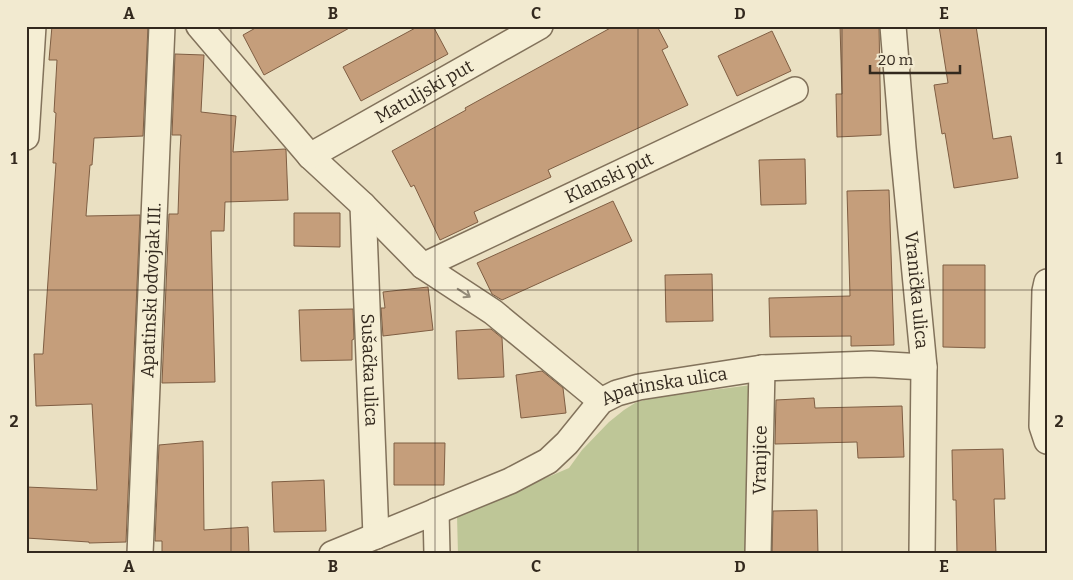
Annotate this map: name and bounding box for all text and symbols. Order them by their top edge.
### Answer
text: A [123,4,135,23]
text: B [328,4,338,23]
text: C [531,4,541,23]
text: D [734,4,746,23]
text: E [939,4,949,23]
scale bar [870,42,960,74]
text: 20 m [878,51,914,69]
street label: Matuljski put [371,55,477,128]
street label: Klanski put [562,147,657,208]
text: 1 [11,149,18,168]
text: 1 [1056,149,1063,168]
street label: Apatinski odvojak III. [136,202,166,378]
street label: Vranička ulica [900,230,933,350]
one-way arrow [457,288,471,298]
street label: Sušačka ulica [356,313,383,427]
street label: Apatinska ulica [597,363,729,410]
text: 2 [9,412,19,431]
text: 2 [1054,412,1064,431]
street label: Vranjice [748,425,772,495]
text: A [123,557,135,576]
text: B [328,557,338,576]
text: C [531,557,541,576]
text: D [734,557,746,576]
text: E [939,557,949,576]

